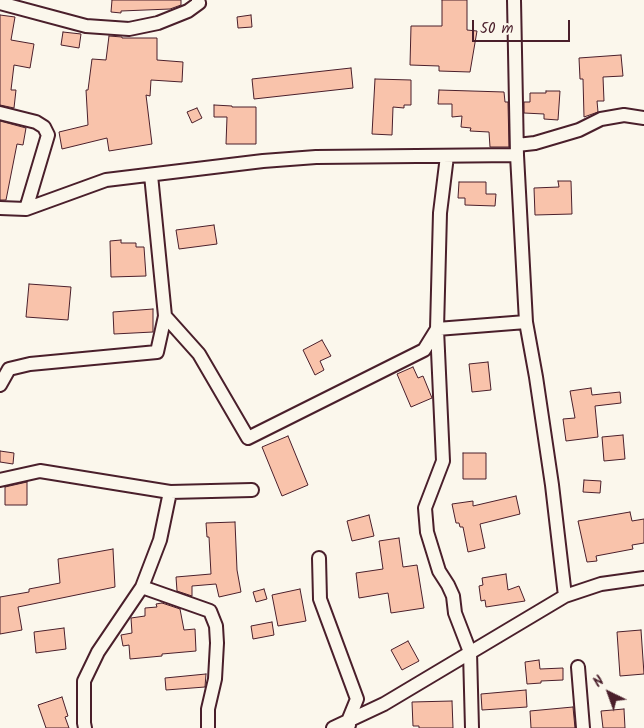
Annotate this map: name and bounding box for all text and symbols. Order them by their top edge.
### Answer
scale bar [474,10,572,42]
text: 50 m [480,17,514,41]
north arrow [584,668,634,718]
text: N [588,671,610,693]

